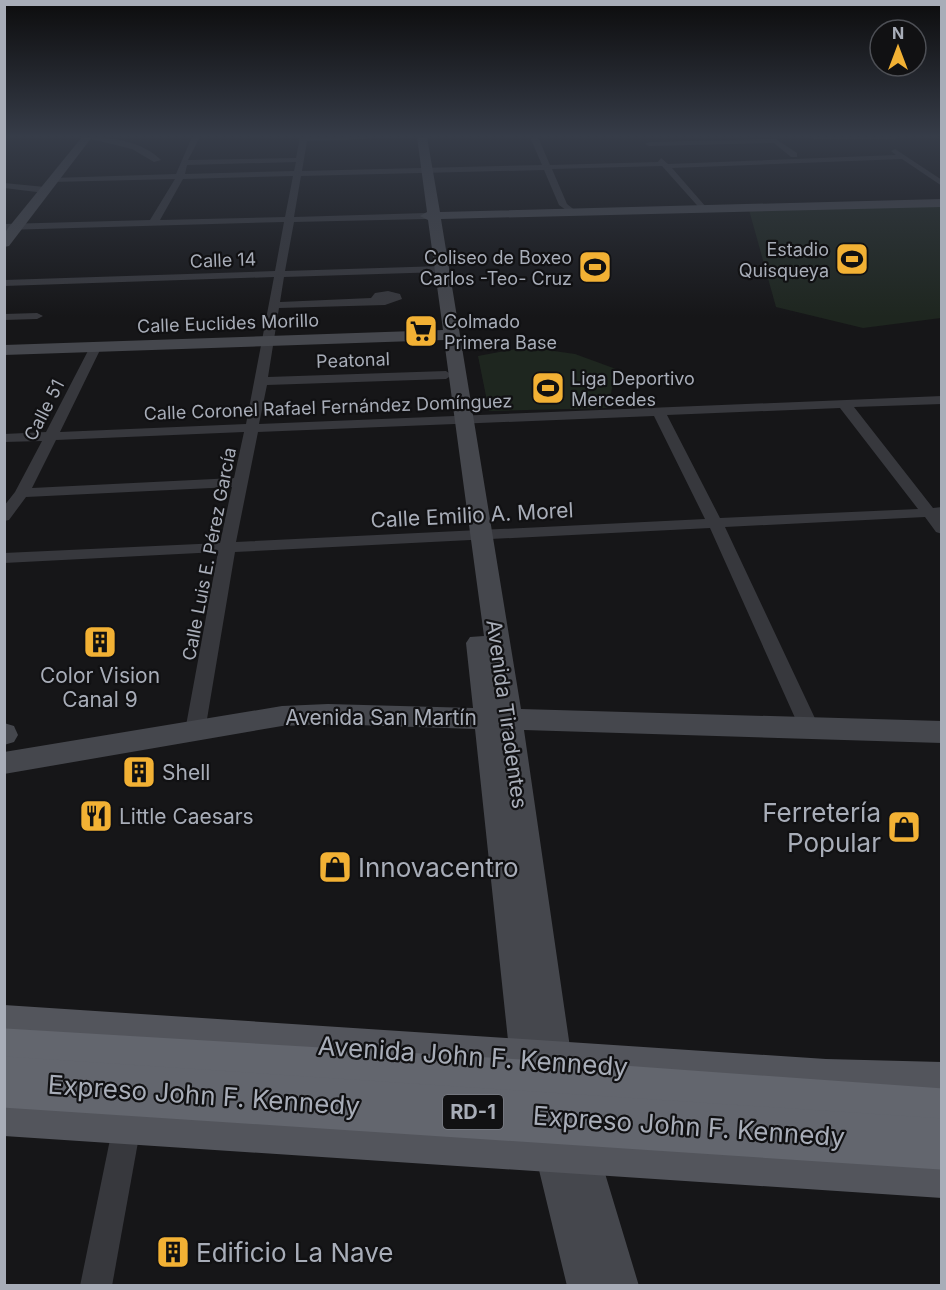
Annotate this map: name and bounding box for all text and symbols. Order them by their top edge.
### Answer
north arrow [868,18,928,78]
text: N [892,23,904,43]
place label: Estadio Quisqueya [739,239,829,281]
sports icon: Estadio Quisqueya [834,241,870,277]
place label: Coliseo de Boxeo Carlos -Teo- Cruz [420,247,572,289]
street label: Calle 14 [189,248,257,272]
sports icon: Coliseo de Boxeo Carlos -Teo- Cruz [577,249,613,285]
street label: Calle Euclides Morillo [137,309,319,337]
place label: Colmado Primera Base [444,311,557,353]
supermarket icon: Colmado Primera Base [403,313,439,349]
street label: Peatonal [316,348,390,372]
place label: Liga Deportivo Mercedes [571,368,695,410]
sports icon: Liga Deportivo Mercedes [530,370,566,406]
street label: Calle 51 [20,376,68,444]
street label: Calle Coronel Rafael Fernández Domínguez [143,390,513,424]
street label: Calle Luis E. Pérez García [178,446,240,662]
street label: Calle Emilio A. Morel [370,497,574,533]
street label: Avenida Tiradentes [481,618,533,810]
building icon: Color Vision Canal 9 [82,624,118,660]
place label: Color Vision Canal 9 [40,663,160,712]
street label: Avenida San Martín [285,705,477,730]
building icon: Shell [121,754,157,790]
place label: Shell [162,760,210,785]
place label: Ferretería Popular [762,797,881,858]
restaurant icon: Little Caesars [78,798,114,834]
place label: Little Caesars [119,804,254,829]
shop icon: Ferretería Popular [886,809,922,845]
shop icon: Innovacentro [317,849,353,885]
place label: Innovacentro [358,852,519,883]
street label: Avenida John F. Kennedy [317,1030,629,1082]
street label: Expreso John F. Kennedy [47,1069,361,1121]
road number: RD-1 [443,1095,503,1129]
street label: Expreso John F. Kennedy [532,1100,846,1152]
building icon: Edificio La Nave [155,1234,191,1270]
place label: Edificio La Nave [196,1237,394,1268]

